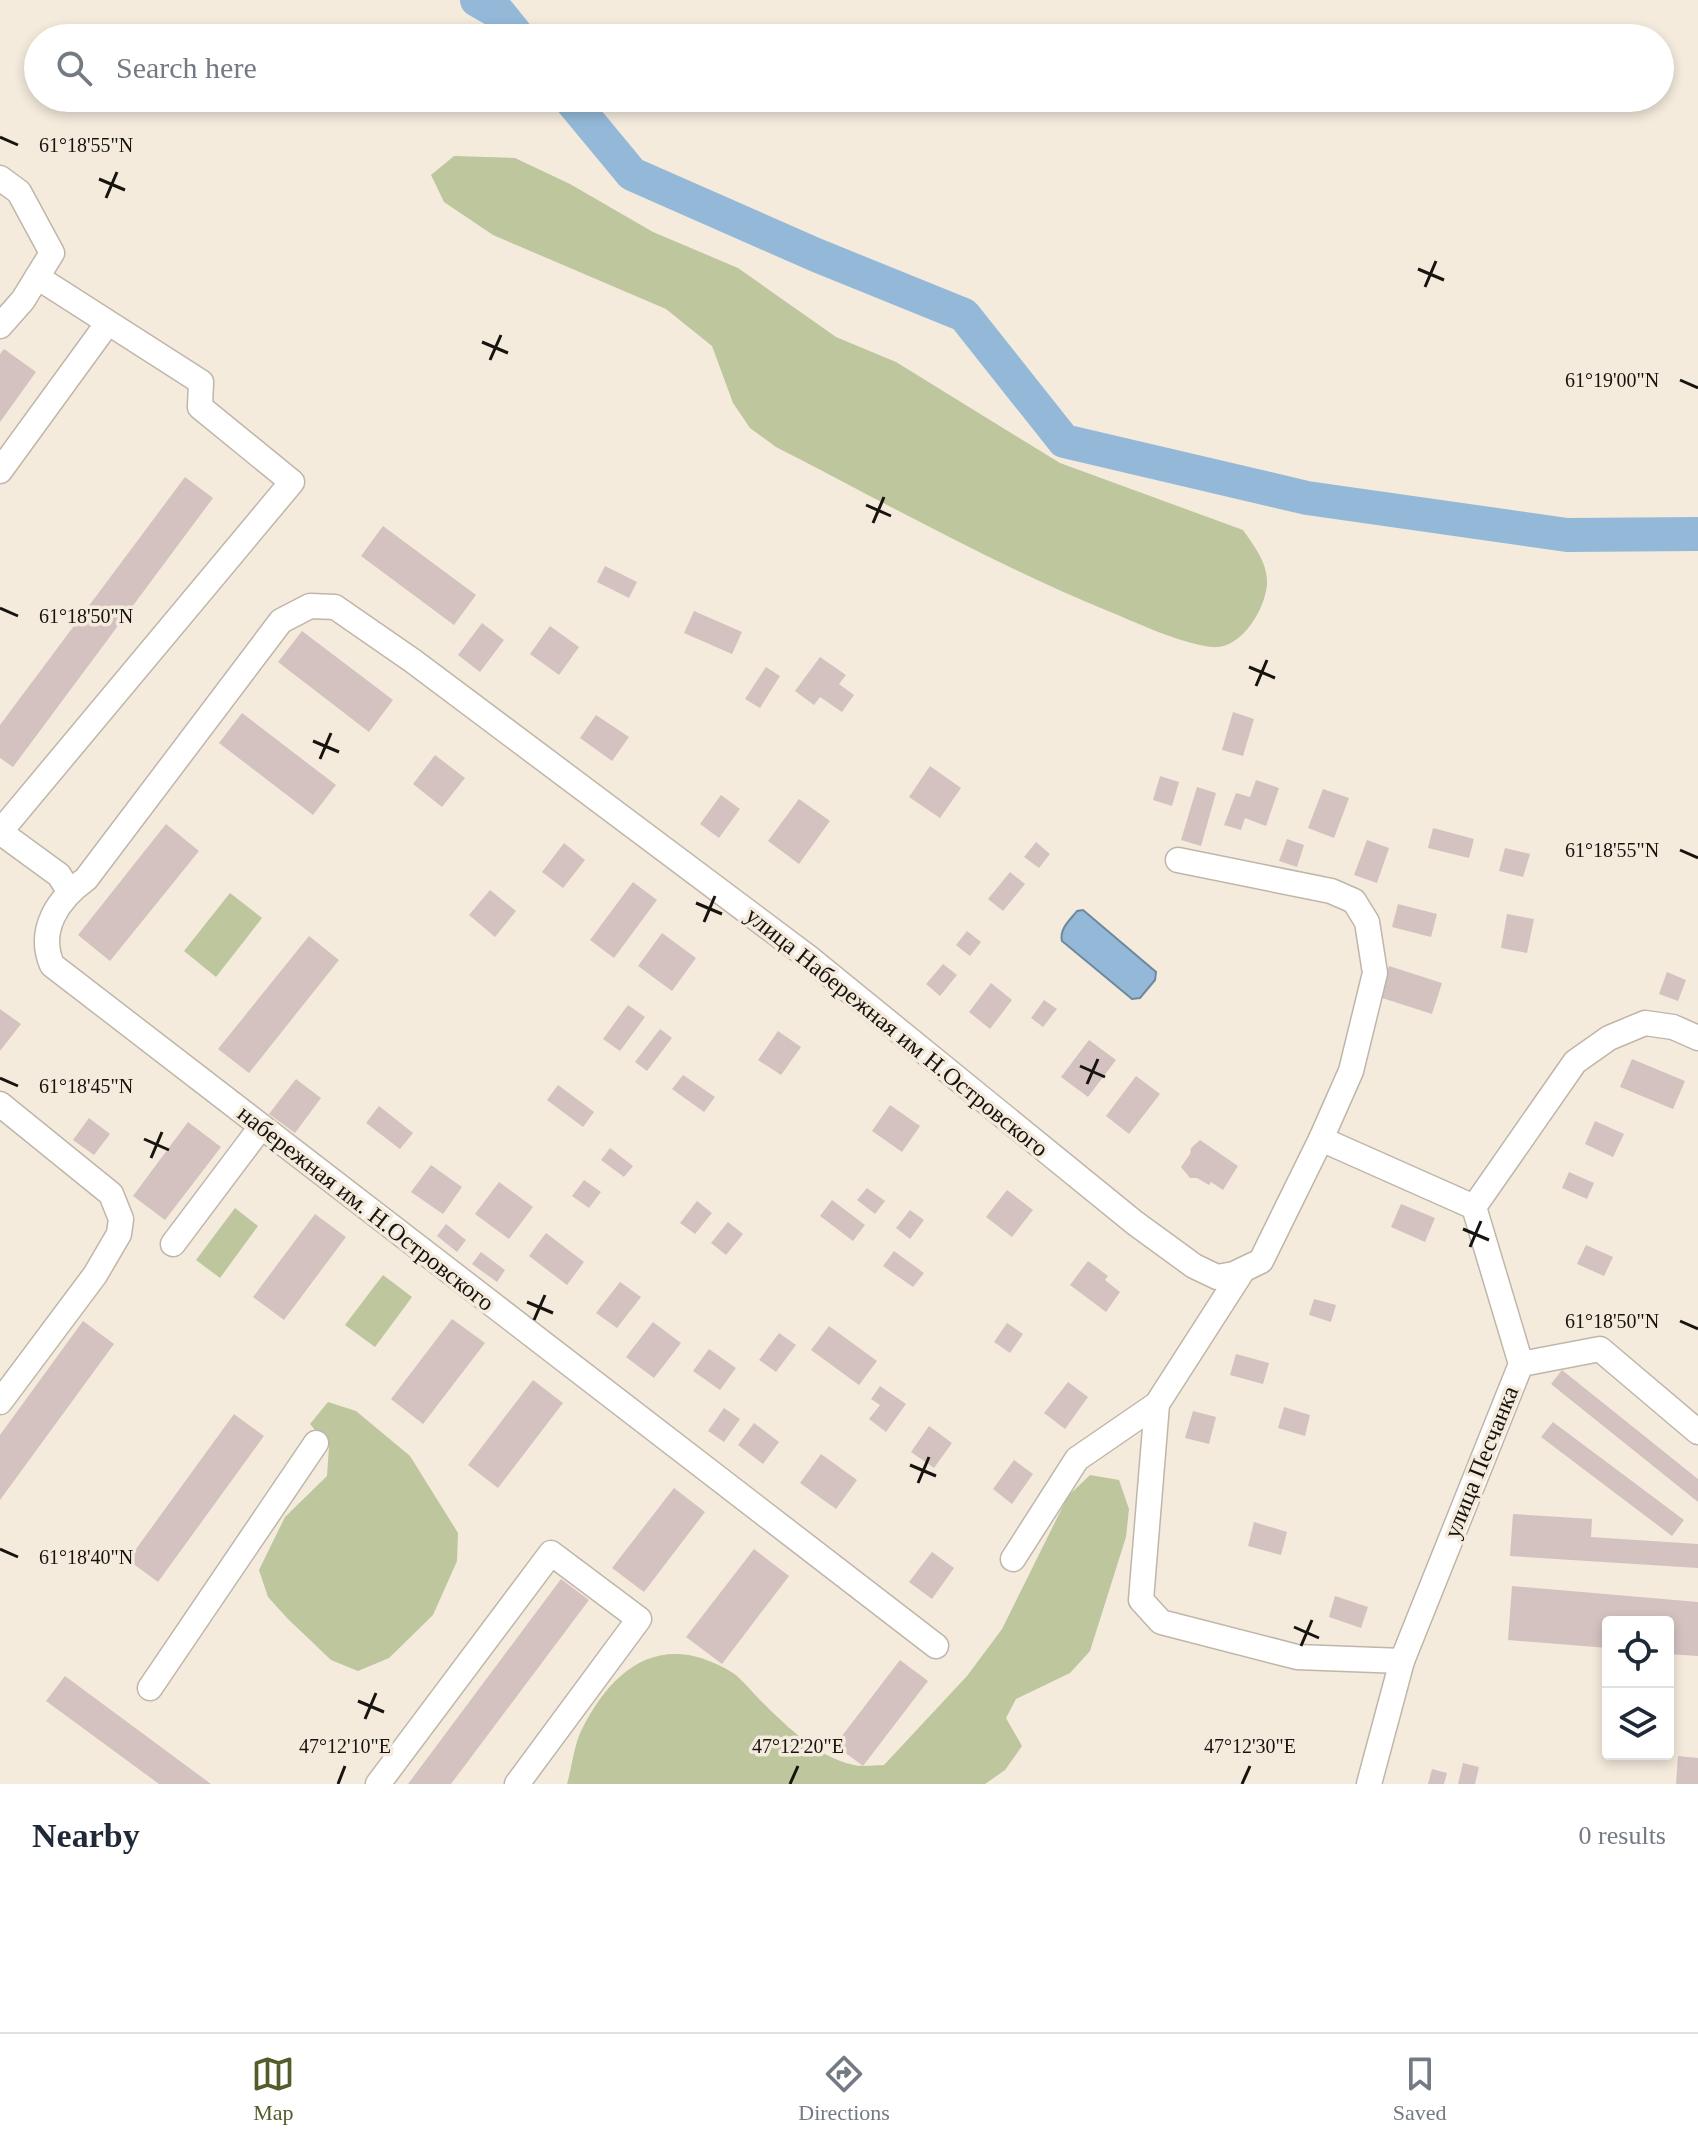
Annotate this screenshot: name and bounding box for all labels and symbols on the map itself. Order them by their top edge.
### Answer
text: 61°18'55"N [39,134,133,156]
text: 61°19'00"N [1565,369,1659,391]
text: 61°18'50"N [39,605,133,627]
text: 61°18'55"N [1565,839,1659,861]
street label: улица Набережная им Н.Островского [741,902,1053,1162]
text: 61°18'45"N [39,1075,133,1097]
street label: набережная им. Н.Островского [233,1100,499,1316]
text: 61°18'50"N [1565,1310,1659,1332]
street label: улица Песчанка [1439,1382,1523,1542]
text: 61°18'40"N [39,1546,133,1568]
text: 47°12'10"E [299,1735,391,1757]
text: 47°12'20"E [752,1735,844,1757]
text: 47°12'30"E [1204,1735,1296,1757]

